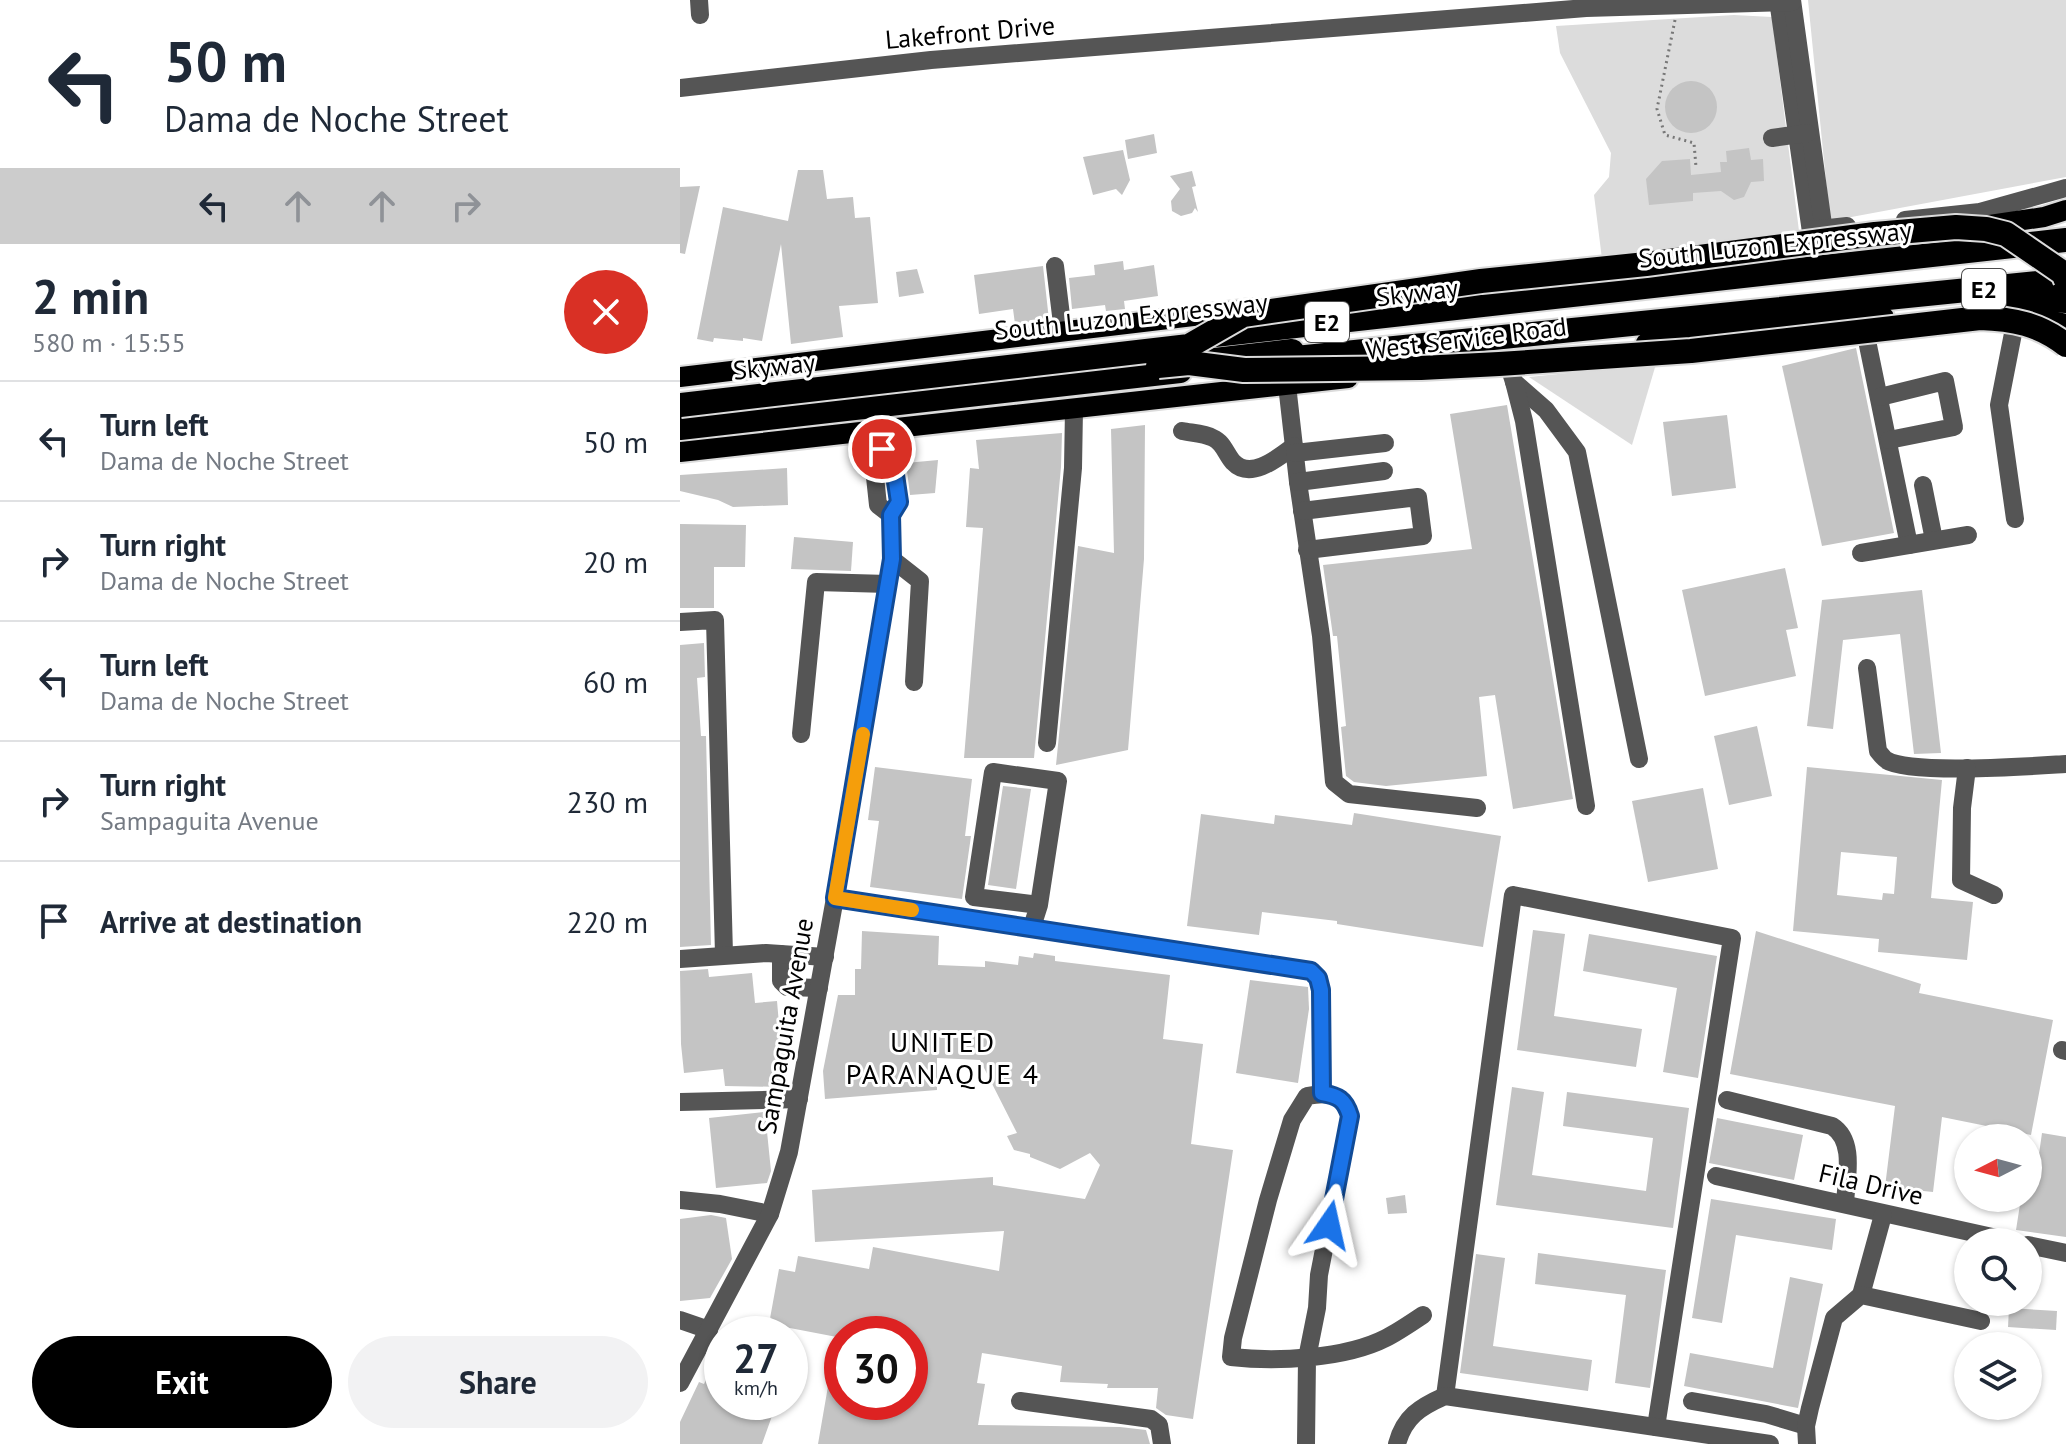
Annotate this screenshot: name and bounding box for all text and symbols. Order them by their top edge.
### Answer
street label: Lakefront Drive [884,8,1056,56]
text: 50 m [164,25,287,97]
icon: left [32,32,136,136]
text: Dama de Noche Street [164,95,509,142]
icon: left [192,184,236,228]
icon: ahead [276,184,320,228]
icon: ahead [360,184,404,228]
icon: right [444,184,488,228]
street label: South Luzon Expressway [1637,213,1913,275]
text: 2 min [32,265,149,327]
road number: E2 [1962,269,2006,309]
button: close [564,270,648,354]
street label: Skyway [1374,271,1460,313]
street label: South Luzon Expressway [993,285,1269,347]
road number: E2 [1305,302,1349,342]
street label: West Service Road [1364,309,1568,367]
text: 580 m · 15:55 [32,326,186,359]
street label: Skyway [731,345,817,387]
text: Turn left [100,405,208,444]
pin [848,415,916,483]
icon: left [32,419,76,463]
text: 50 m [583,422,648,461]
icon: arrive [860,427,904,471]
text: Dama de Noche Street [100,444,349,477]
text: Turn right [100,525,226,564]
icon: right [32,539,76,583]
text: 20 m [583,542,648,581]
text: Dama de Noche Street [100,564,349,597]
text: Turn left [100,645,208,684]
icon: left [32,659,76,703]
text: 60 m [583,662,648,701]
text: Dama de Noche Street [100,684,349,717]
text: Turn right [100,765,226,804]
icon: right [32,779,76,823]
text: 230 m [567,782,648,821]
text: Sampaguita Avenue [100,804,319,837]
icon: arrive [32,899,76,943]
text: Arrive at destination [100,902,362,941]
text: 220 m [567,902,648,941]
street label: Sampaguita Avenue [750,915,820,1137]
district label: UNITED PARANAQUE 4 [846,1023,1040,1092]
north arrow [1954,1124,2042,1212]
map controls [1954,1124,2042,1420]
street label: Fila Drive [1816,1156,1926,1212]
position arrow [1287,1183,1371,1267]
button: search [1954,1228,2042,1316]
speed limit sign: 30 [824,1316,928,1420]
text: 27 [733,1332,779,1384]
button: layers [1954,1332,2042,1420]
button: Exit [32,1336,332,1428]
button: Share [348,1336,648,1428]
text: km/h [734,1375,778,1401]

